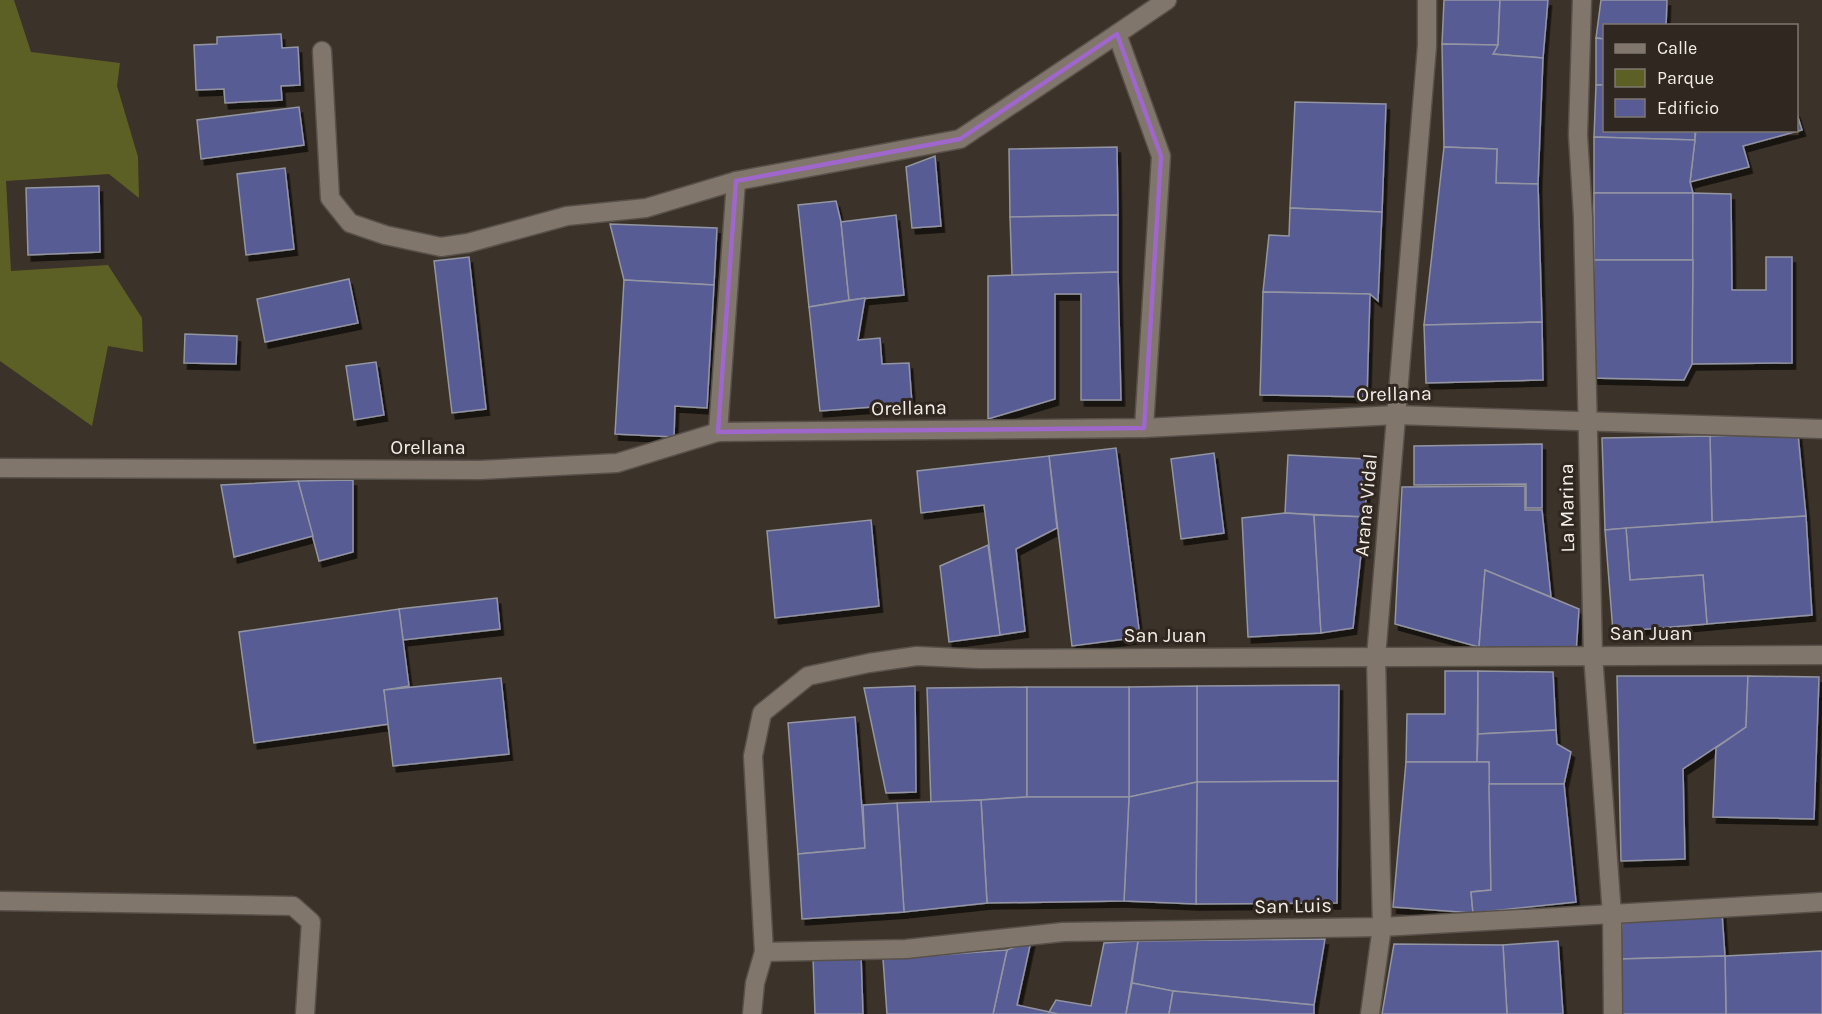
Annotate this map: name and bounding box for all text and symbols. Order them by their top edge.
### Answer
legend [1603,24,1798,132]
text: Calle [1657,37,1697,59]
text: Parque [1657,67,1714,89]
text: Edificio [1657,97,1719,119]
street label: Orellana [1356,382,1432,406]
street label: Orellana [871,396,947,420]
street label: Orellana [390,436,466,459]
street label: Arana Vidal [1350,453,1382,557]
street label: La Marina [1555,463,1579,553]
street label: San Juan [1609,622,1693,645]
street label: San Juan [1123,624,1207,647]
street label: San Luis [1254,894,1332,918]

